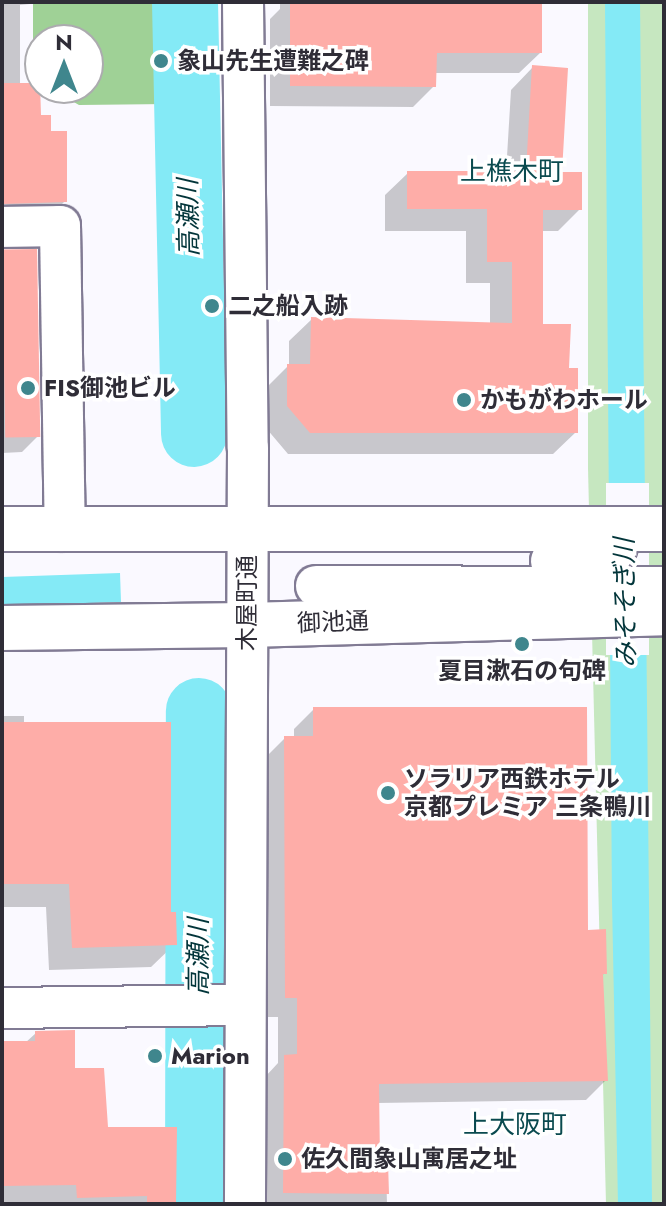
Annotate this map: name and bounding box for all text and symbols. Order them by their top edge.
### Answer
north arrow [24,24,104,104]
text: N [55,26,73,58]
place label: 象山先生遭難之碑 [177,47,369,75]
marker: 象山先生遭難之碑 [152,52,170,70]
district label: 上樵木町 [460,156,564,188]
water label: 高瀬川 [173,179,205,257]
place label: 二之船入跡 [228,292,348,320]
marker: 二之船入跡 [203,297,221,315]
place label: FIS御池ビル [44,374,176,402]
marker: FIS御池ビル [19,379,37,397]
place label: かもがわホール [480,386,648,414]
marker: かもがわホール [455,391,473,409]
water label: みそそぎ川 [609,538,643,668]
street label: 木屋町通 [233,555,261,651]
street label: 御池通 [297,606,369,638]
marker: 夏目漱石の句碑 [513,635,531,653]
place label: 夏目漱石の句碑 [438,657,606,685]
place label: ソラリア西鉄ホテル 京都プレミア 三条鴨川 [404,765,651,821]
marker: ソラリア西鉄ホテル 京都プレミア 三条鴨川 [379,784,397,802]
water label: 高瀬川 [183,918,215,996]
place label: Marion [171,1042,250,1070]
marker: Marion [146,1047,164,1065]
district label: 上大阪町 [463,1109,567,1141]
place label: 佐久間象山寓居之址 [301,1145,517,1173]
marker: 佐久間象山寓居之址 [276,1150,294,1168]

